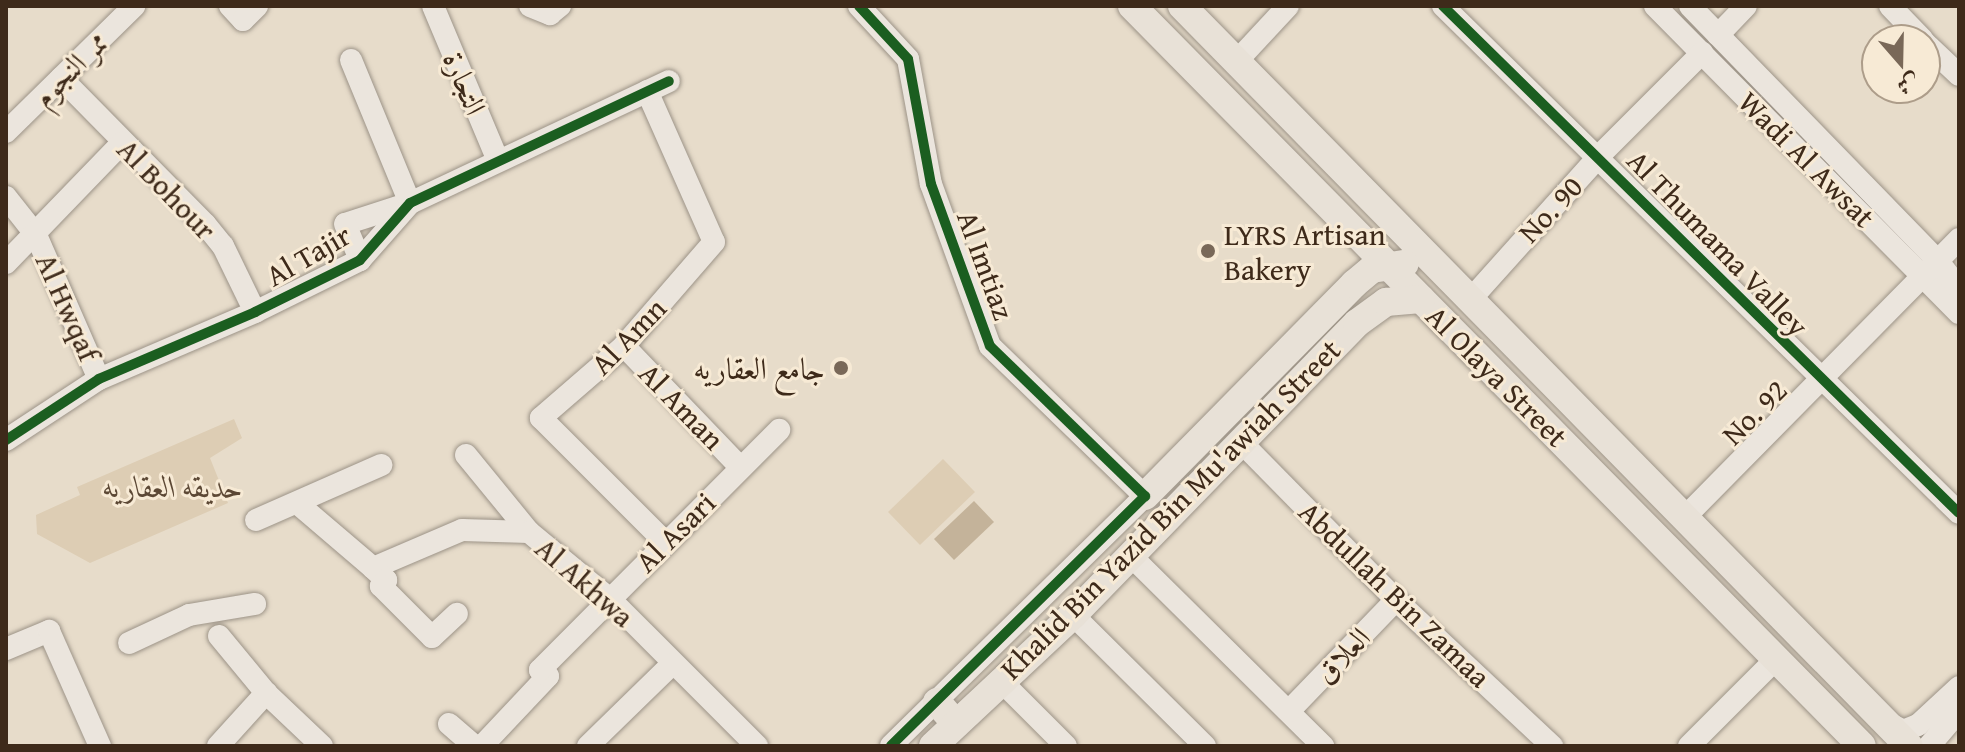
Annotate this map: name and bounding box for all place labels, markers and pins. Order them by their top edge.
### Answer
place label: LYRS Artisan Bakery [1224,216,1386,286]
marker: LYRS Artisan Bakery [1199,242,1217,260]
place label: جامع العقاريه [693,350,825,386]
marker: جامع العقاريه [832,359,850,377]

